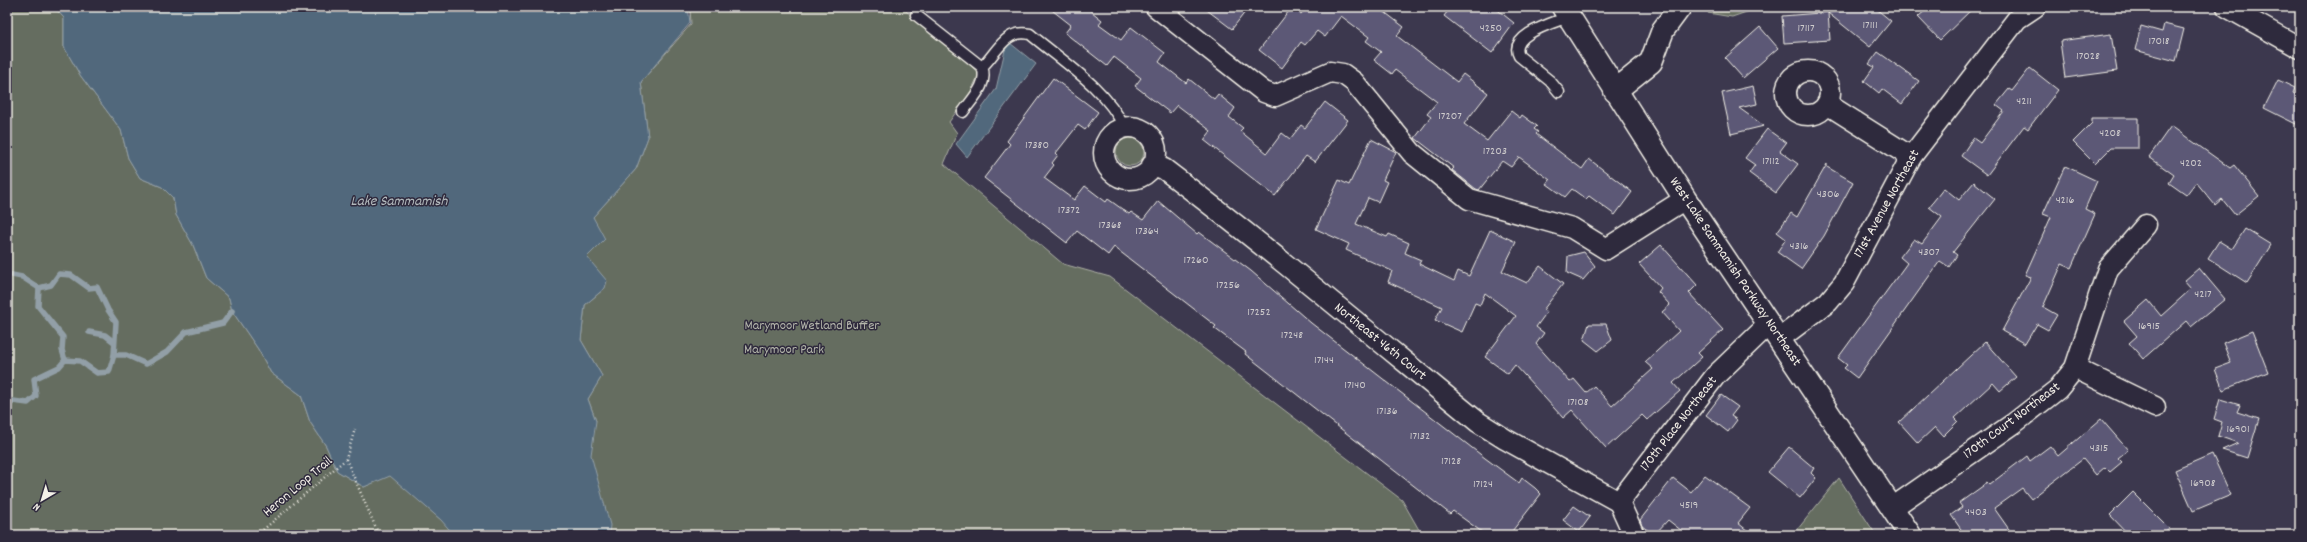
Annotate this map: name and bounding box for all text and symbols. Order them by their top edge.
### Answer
house number: 17111 [1862,17,1878,34]
house number: 4250 [1480,20,1502,37]
house number: 17117 [1797,20,1815,37]
house number: 17018 [2148,33,2170,50]
house number: 17028 [2076,48,2100,65]
house number: 4211 [2016,93,2032,110]
house number: 17207 [1438,108,1462,125]
house number: 4208 [2099,125,2121,142]
house number: 17380 [1025,137,1049,154]
house number: 17203 [1483,143,1507,160]
street label: 171st Avenue Northeast [1849,146,1925,262]
house number: 17112 [1762,153,1780,170]
house number: 4202 [2180,155,2202,172]
street label: West Lake Sammamish Parkway Northeast [1664,174,1806,370]
house number: 4306 [1817,186,1839,203]
water label: Lake Sammamish [351,191,449,213]
house number: 4216 [2056,192,2074,209]
house number: 17372 [1058,202,1080,219]
house number: 17368 [1098,217,1122,234]
house number: 17364 [1135,223,1159,240]
house number: 4316 [1790,238,1809,255]
house number: 4307 [1918,244,1940,261]
house number: 17260 [1184,252,1208,269]
house number: 17256 [1216,277,1240,294]
house number: 4217 [2194,286,2212,303]
street label: Northeast 46th Court [1329,298,1431,386]
house number: 17252 [1247,304,1271,321]
park label: Marymoor Wetland Buffer [744,316,880,336]
house number: 16915 [2138,318,2160,335]
house number: 17248 [1281,327,1303,344]
park label: Marymoor Park [744,340,824,360]
house number: 17144 [1314,352,1334,369]
street label: 170th Place Northeast [1635,372,1723,476]
house number: 17140 [1344,377,1366,394]
street label: 170th Court Northeast [1959,378,2065,464]
house number: 17108 [1567,394,1589,411]
house number: 17136 [1376,403,1398,420]
house number: 16901 [2226,421,2250,438]
house number: 17132 [1410,428,1430,445]
house number: 4315 [2090,440,2108,457]
street label: Heron Loop Trail [259,451,338,522]
house number: 17128 [1441,453,1461,470]
house number: 16908 [2190,475,2216,492]
house number: 17124 [1473,476,1493,493]
north arrow [22,480,62,520]
house number: 4519 [1680,497,1698,514]
text: N [30,498,44,514]
house number: 4403 [1965,504,1987,521]

